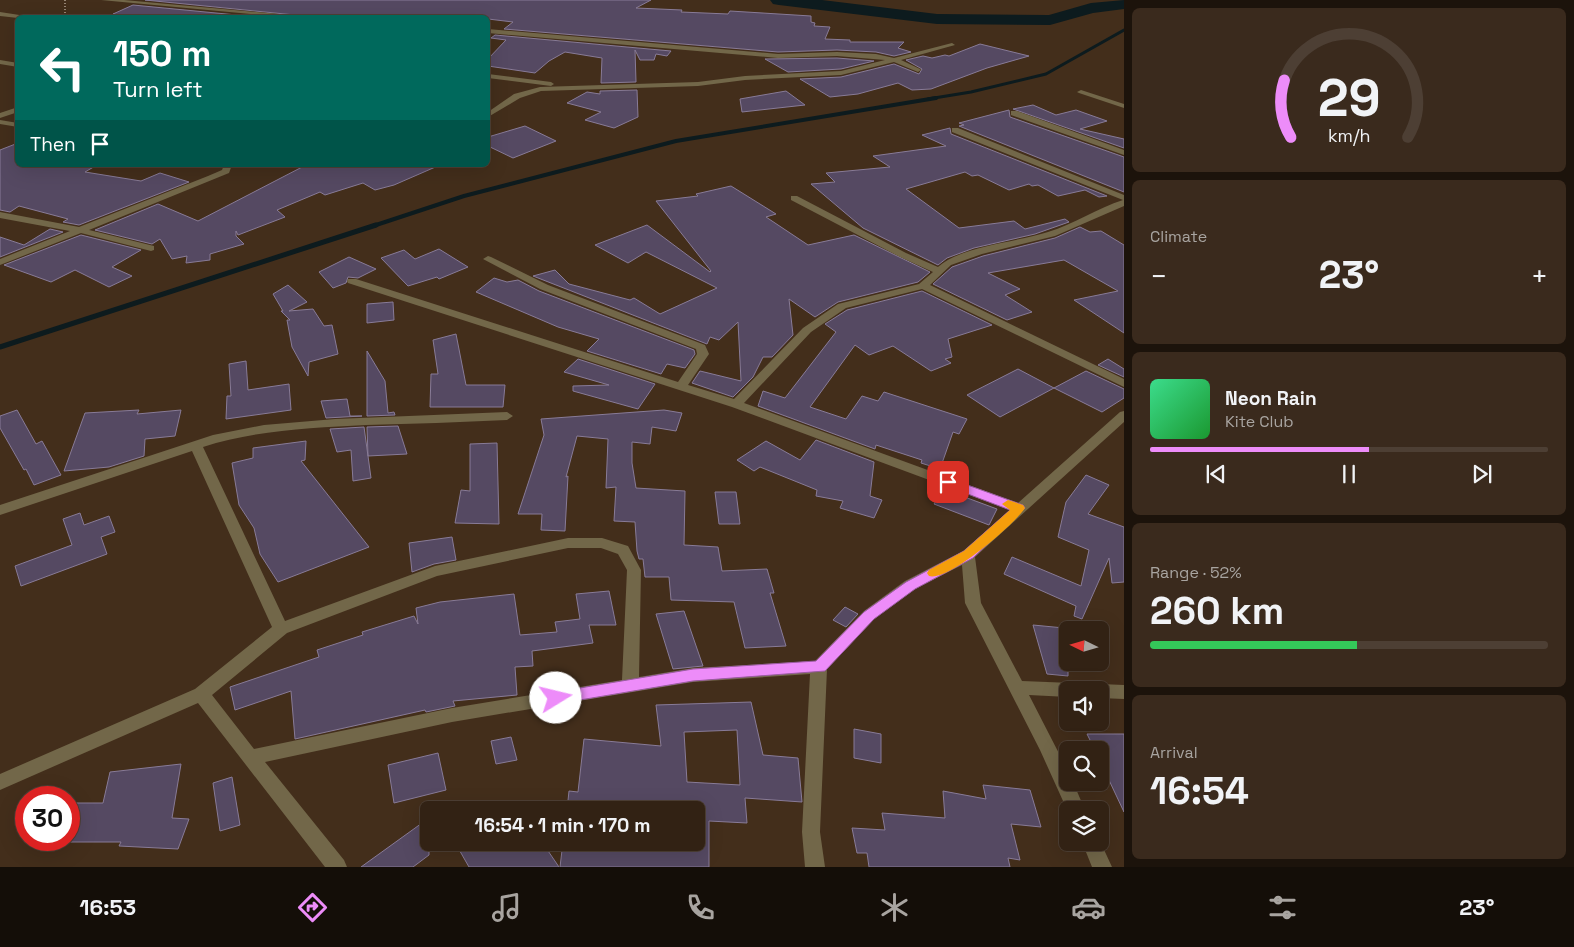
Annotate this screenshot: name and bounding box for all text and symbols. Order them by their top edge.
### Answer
text: 150 m [113,32,211,76]
icon: left [30,35,95,100]
text: 29 [1318,65,1380,131]
text: Turn left [113,75,203,103]
text: km/h [1328,124,1370,147]
icon: arrive [86,130,114,158]
text: Then [30,132,76,157]
text: Climate [1150,226,1207,247]
text: 23° [1319,251,1379,299]
text: − [1150,258,1167,294]
text: + [1531,258,1548,294]
text: Neon Rain [1225,386,1317,411]
text: Kite Club [1225,411,1294,432]
icon: previous [1202,460,1230,488]
icon: pause [1335,460,1363,488]
icon: next [1468,460,1496,488]
pin [927,461,969,503]
icon: arrive [934,468,962,496]
text: Range · 52% [1150,562,1242,583]
text: 260 km [1150,587,1284,635]
north arrow [1059,621,1109,671]
map controls [1059,621,1109,851]
position arrow [529,671,581,723]
button: sound [1059,681,1109,731]
button: search [1059,741,1109,791]
text: Arrival [1150,742,1198,763]
text: 16:54 [1150,767,1249,815]
speed limit sign: 30 [15,786,80,851]
button: layers [1059,801,1109,851]
text: 16:54 · 1 min · 170 m [475,813,650,838]
icon: directions [295,890,330,925]
icon: music [489,890,524,925]
icon: phone [683,890,718,925]
icon: climate [877,890,912,925]
icon: car [1071,890,1106,925]
icon: filters [1265,890,1300,925]
text: 16:53 [80,893,136,921]
text: 23° [1459,893,1494,921]

